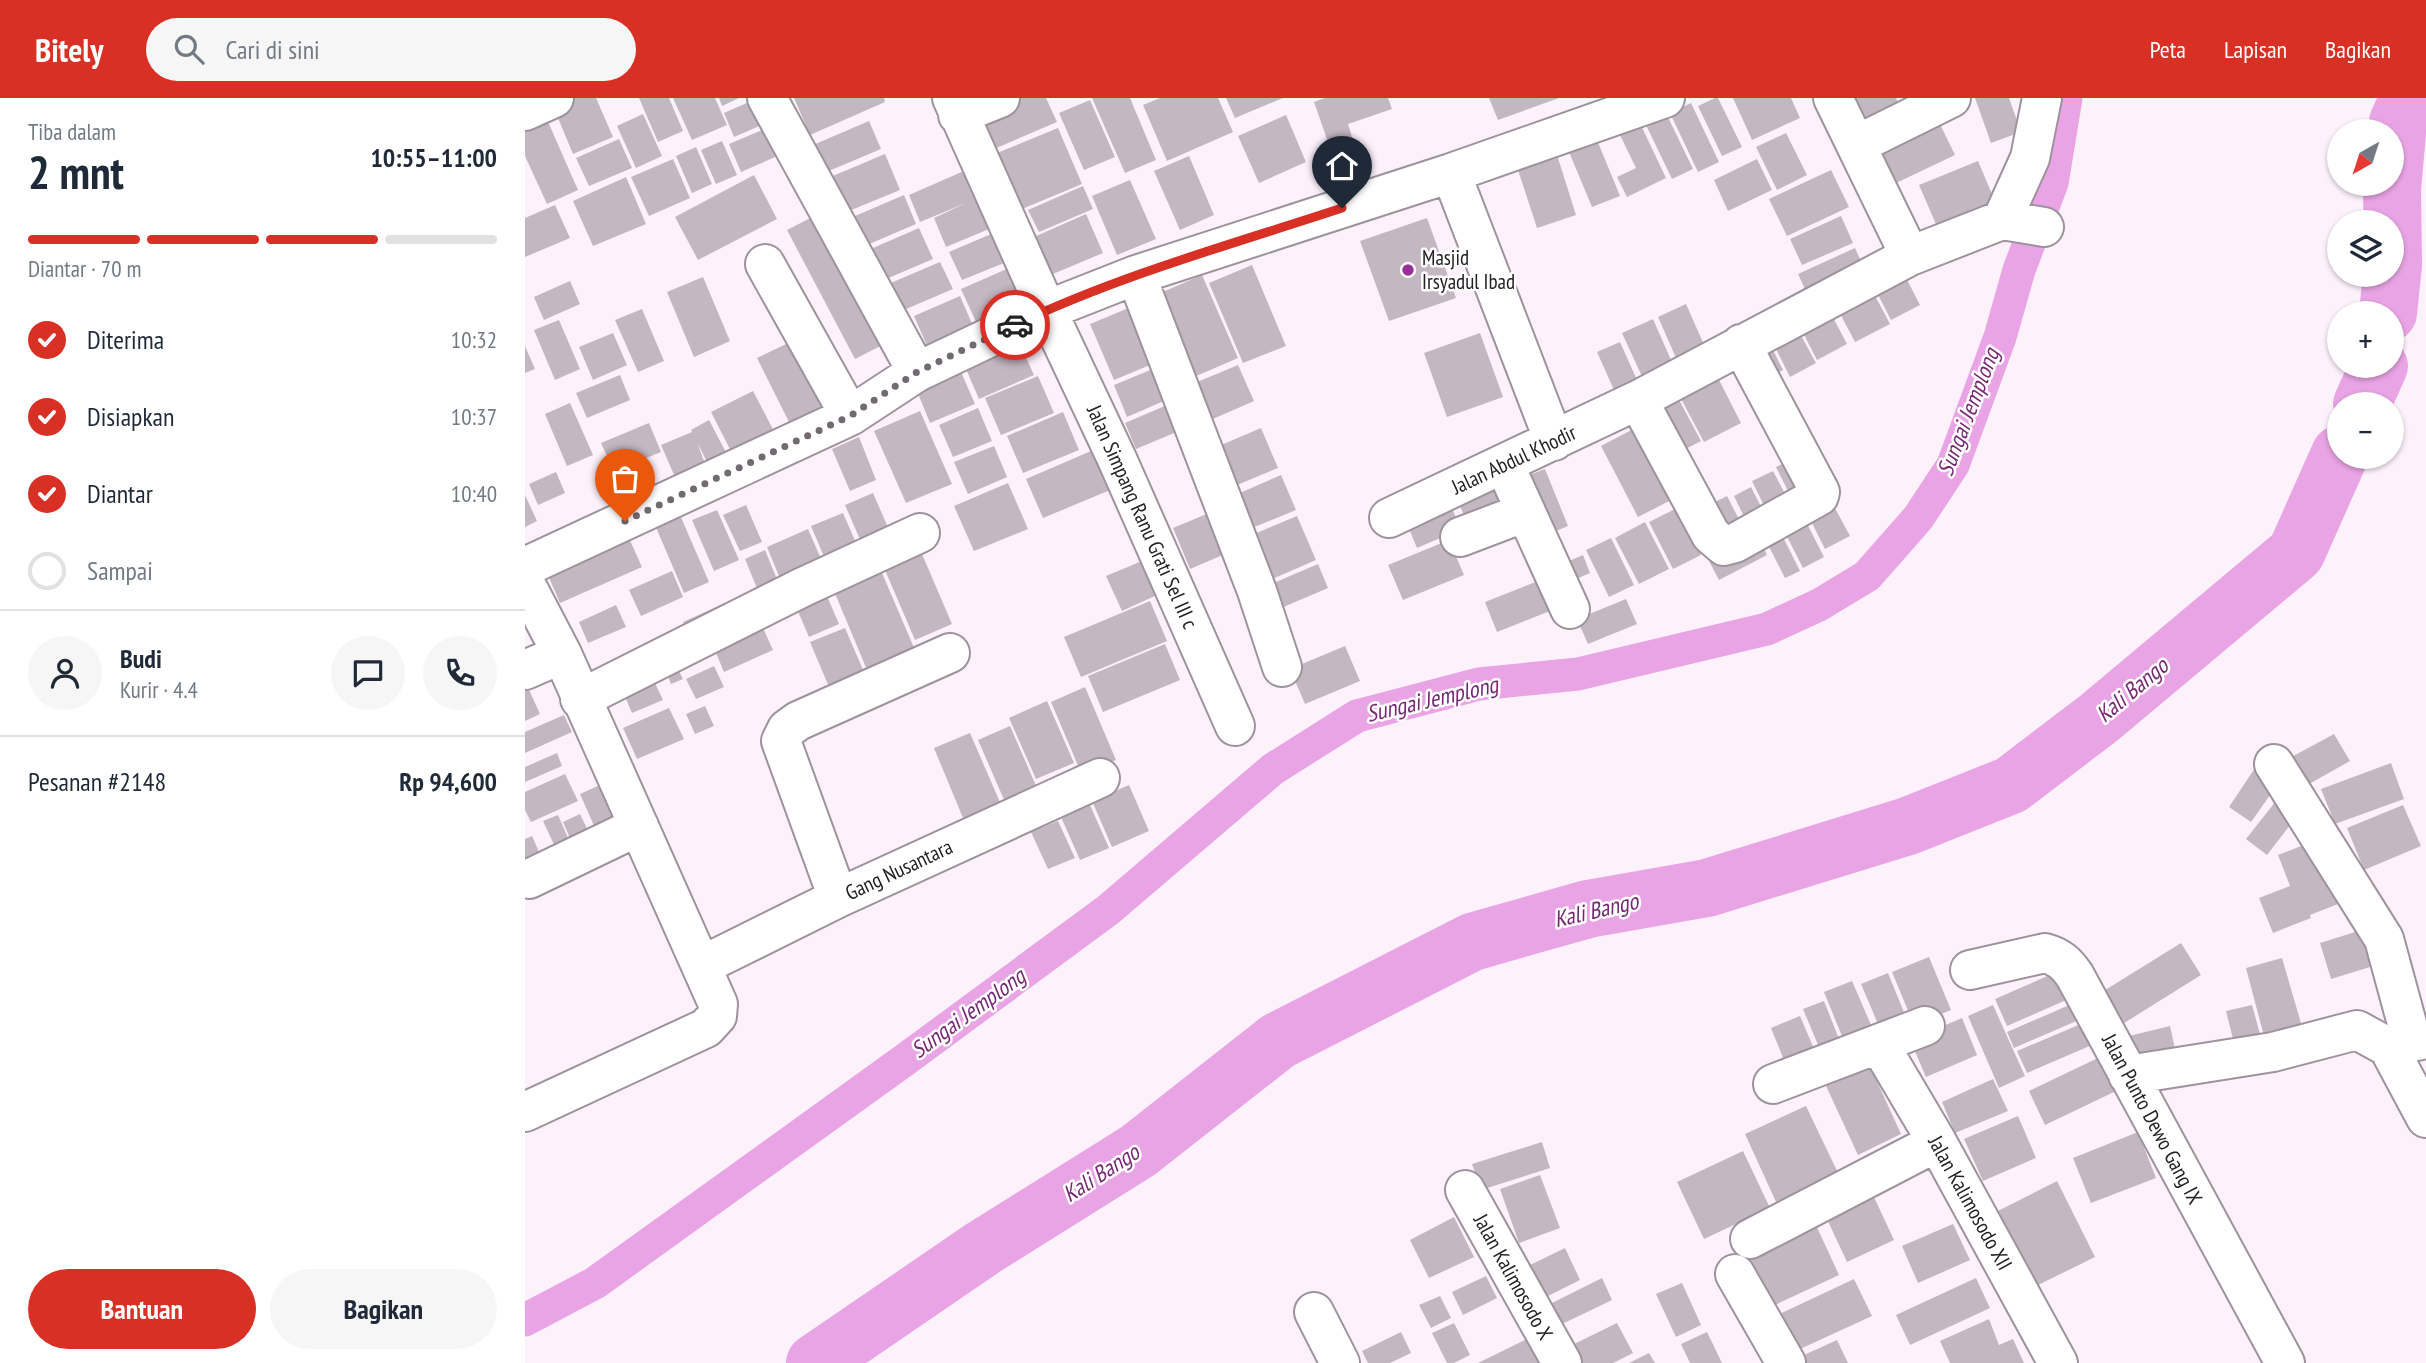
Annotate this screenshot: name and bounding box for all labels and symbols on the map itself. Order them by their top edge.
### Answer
north arrow [2327,119,2405,196]
pin [1312,136,1372,208]
place label: Masjid Irsyadul Ibad [1422,244,1515,295]
marker: Masjid Irsyadul Ibad [1400,262,1416,278]
courier [980,290,1050,360]
water label: Sungai Jemplong [1930,342,2006,480]
street label: Jalan Simpang Ranu Grati Sel III c [1080,400,1204,633]
street label: Jalan Abdul Khodir [1446,419,1581,501]
pin [595,449,655,521]
water label: Kali Bango [2090,650,2175,728]
water label: Sungai Jemplong [1363,669,1503,728]
street label: Gang Nusantara [841,833,957,906]
water label: Kali Bango [1551,885,1643,933]
water label: Sungai Jemplong [905,960,1032,1064]
street label: Jalan Punto Dewo Gang IX [2096,1028,2209,1209]
street label: Jalan Kalimosodo XII [1922,1130,2018,1275]
water label: Kali Bango [1057,1136,1146,1208]
street label: Jalan Kalimosodo X [1467,1208,1559,1345]

